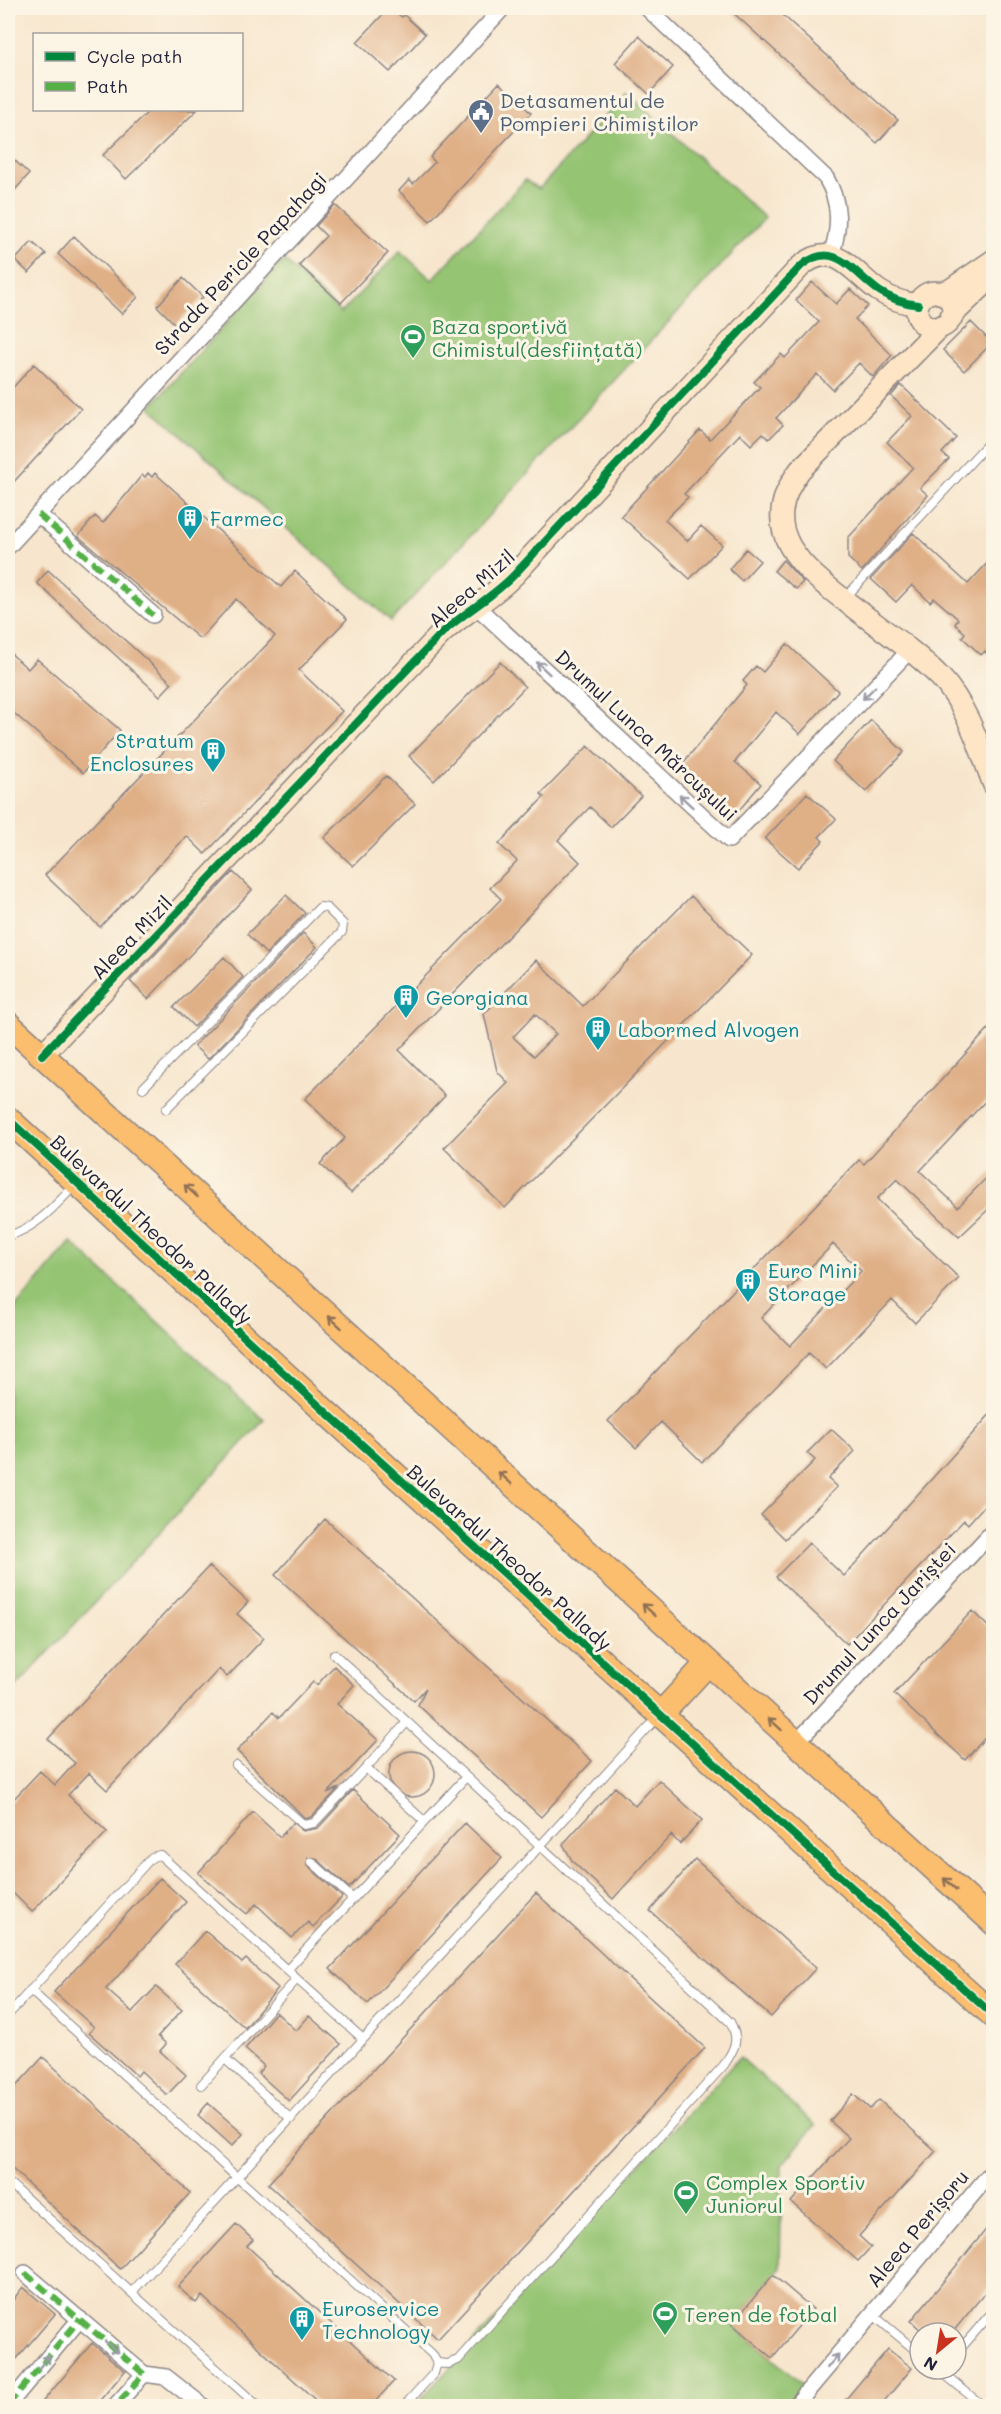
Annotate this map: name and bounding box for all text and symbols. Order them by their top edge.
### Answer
legend [33,33,243,111]
text: Cycle path [87,44,182,68]
text: Path [87,74,127,98]
place label: Detasamentul de Pompieri Chimiștilor [500,87,699,137]
public building icon: Detasamentul de Pompieri Chimiștilor [466,97,496,135]
street label: Strada Pericle Papahagi [148,166,332,360]
place label: Baza sportivă Chimistul(desființată) [432,313,642,363]
sports icon: Baza sportivă Chimistul(desființată) [398,322,428,360]
building icon: Farmec [175,503,205,541]
place label: Farmec [210,505,284,531]
street label: Aleea Mizil [422,543,520,633]
street label: Drumul Lunca Mărcușului [550,644,744,827]
one-way arrow [536,661,551,675]
one-way arrow [861,686,876,701]
place label: Stratum Enclosures [90,727,194,776]
building icon: Stratum Enclosures [198,736,228,774]
one-way arrow [679,794,694,808]
street label: Aleea Mizil [85,890,177,984]
building icon: Georgiana [391,982,421,1020]
place label: Georgiana [426,984,529,1010]
building icon: Labormed Alvogen [583,1014,613,1052]
place label: Labormed Alvogen [618,1016,799,1042]
street label: Bulevardul Theodor Pallady [46,1129,258,1329]
one-way arrow [183,1184,198,1198]
place label: Euro Mini Storage [768,1257,858,1306]
building icon: Euro Mini Storage [733,1266,763,1304]
one-way arrow [327,1315,342,1329]
street label: Bulevardul Theodor Pallady [402,1458,618,1656]
one-way arrow [498,1471,513,1485]
street label: Drumul Lunca Jariștei [797,1536,962,1710]
one-way arrow [642,1603,657,1617]
one-way arrow [768,1717,783,1731]
one-way arrow [943,1877,958,1891]
street label: Aleea Perișoru [860,2164,975,2293]
place label: Complex Sportiv Juniorul [706,2169,865,2218]
sports icon: Complex Sportiv Juniorul [671,2178,701,2216]
place label: Euroservice Technology [322,2295,439,2344]
sports icon: Teren de fotbal [650,2299,680,2337]
place label: Teren de fotbal [684,2301,838,2327]
building icon: Euroservice Technology [287,2304,317,2342]
north arrow [908,2321,968,2381]
one-way arrow [104,2340,120,2353]
text: N [920,2352,941,2377]
one-way arrow [826,2354,839,2370]
one-way arrow [37,2355,51,2370]

